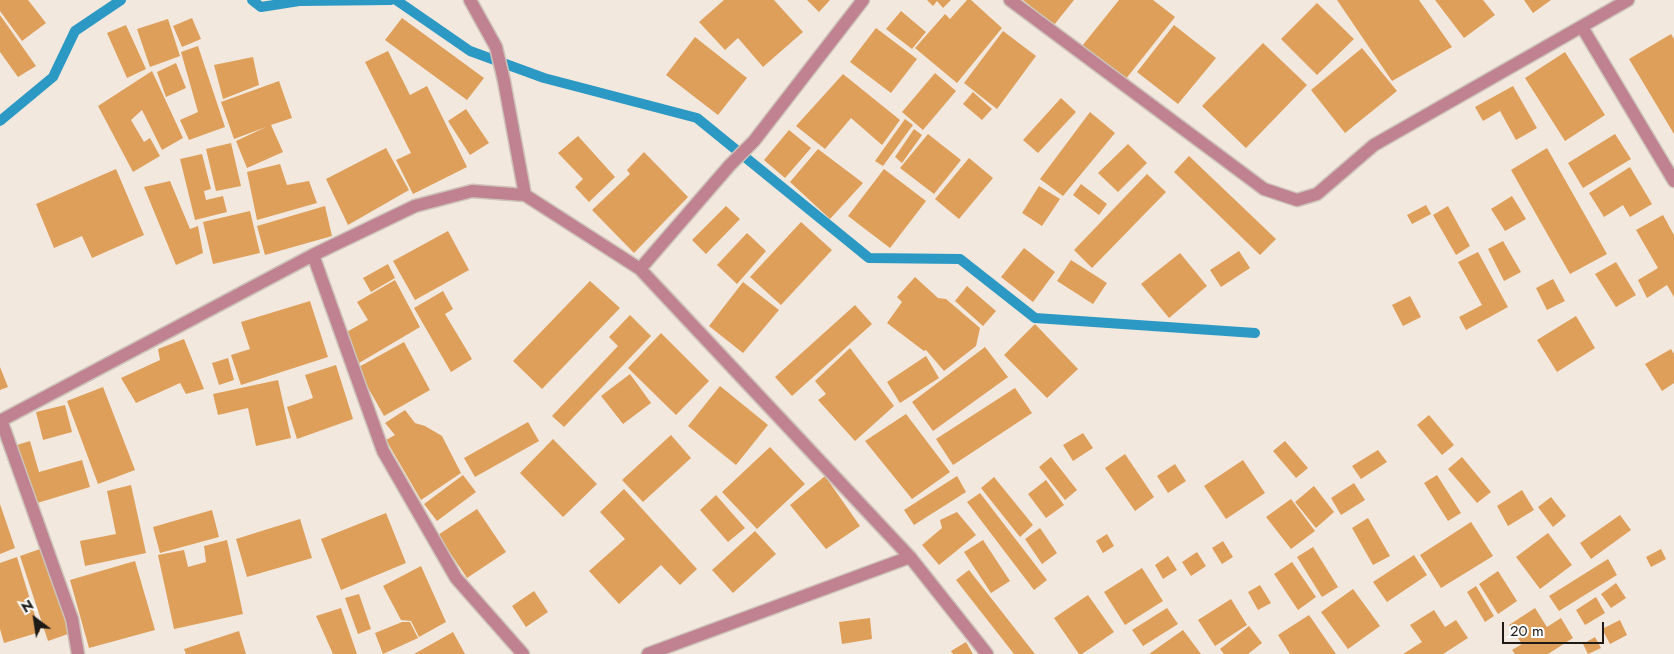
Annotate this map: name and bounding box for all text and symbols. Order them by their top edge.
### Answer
north arrow [10,594,60,644]
text: N [17,595,37,618]
scale bar [1504,612,1606,644]
text: 20 m [1510,620,1544,642]

